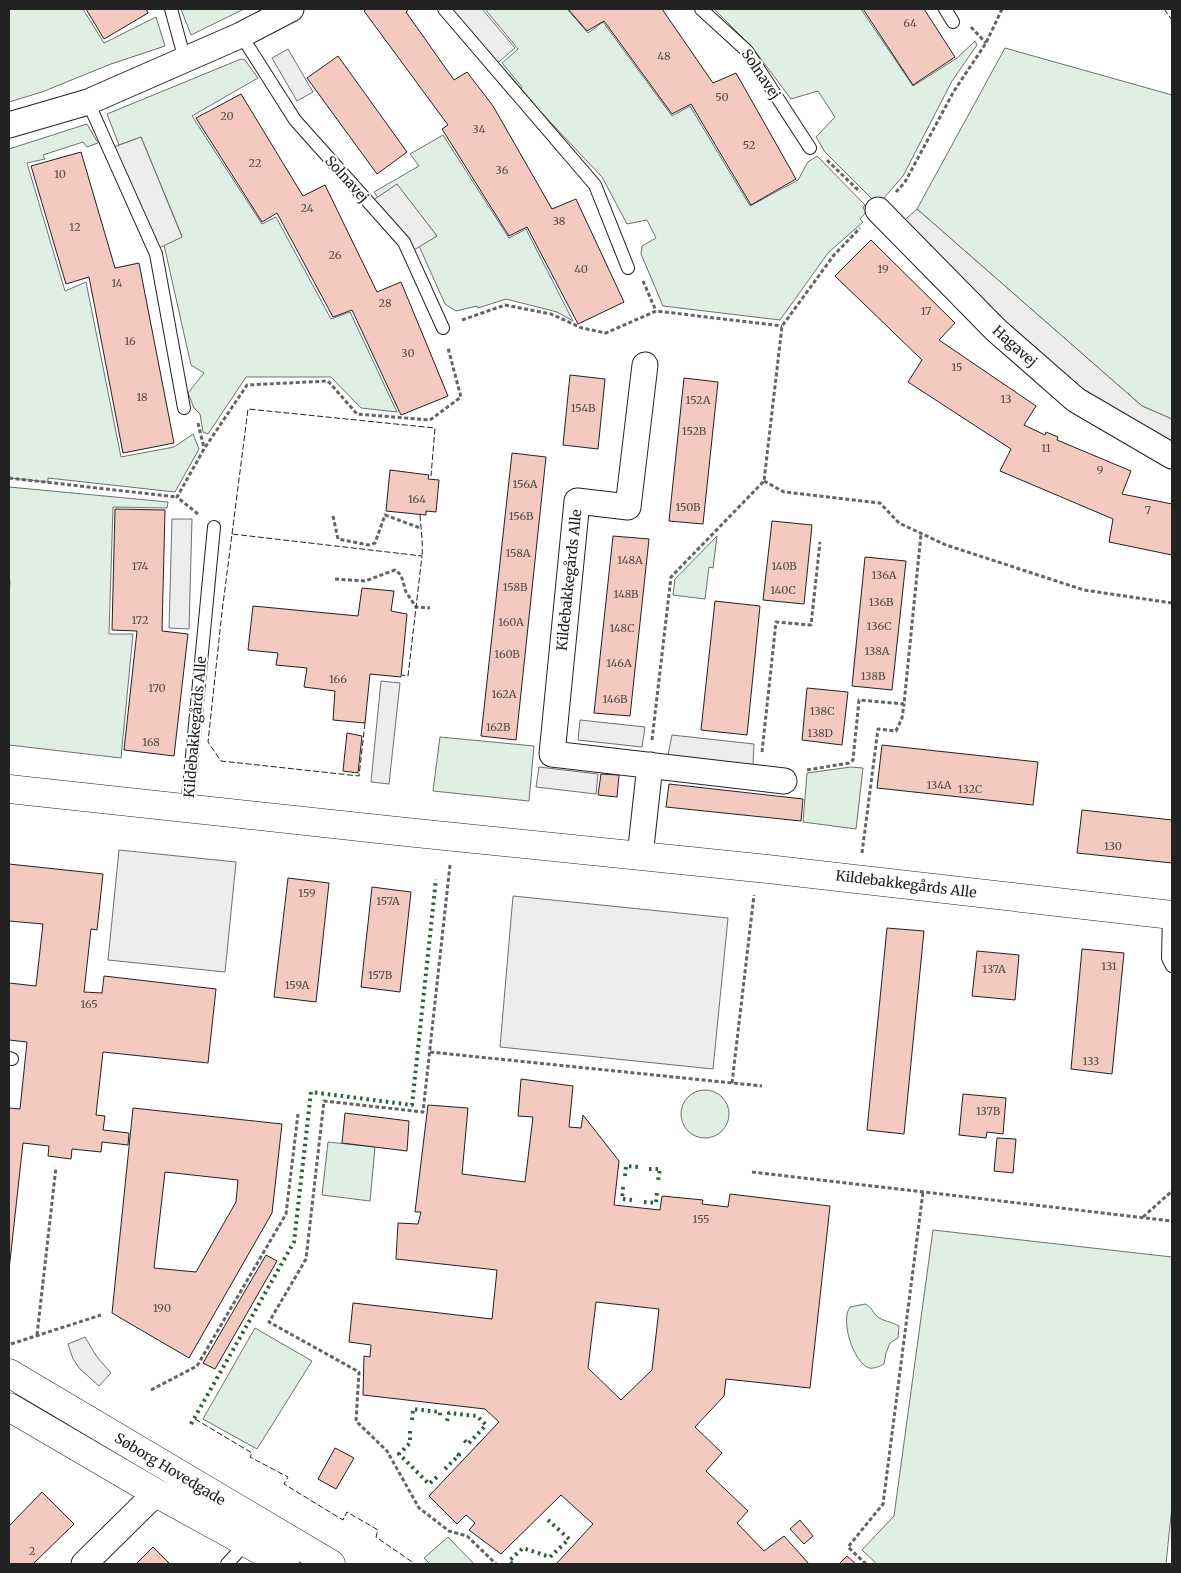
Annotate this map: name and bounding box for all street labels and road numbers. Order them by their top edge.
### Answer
street label: Solnavej [738,45,784,103]
street label: Solnavej [321,152,373,206]
street label: Hagavej [989,321,1041,371]
street label: Kildebakkegårds Alle [553,508,585,652]
street label: Kildebakkegårds Alle [180,655,210,799]
street label: Kildebakkegårds Alle [834,866,978,902]
street label: Søborg Hovedgade [111,1429,229,1509]

